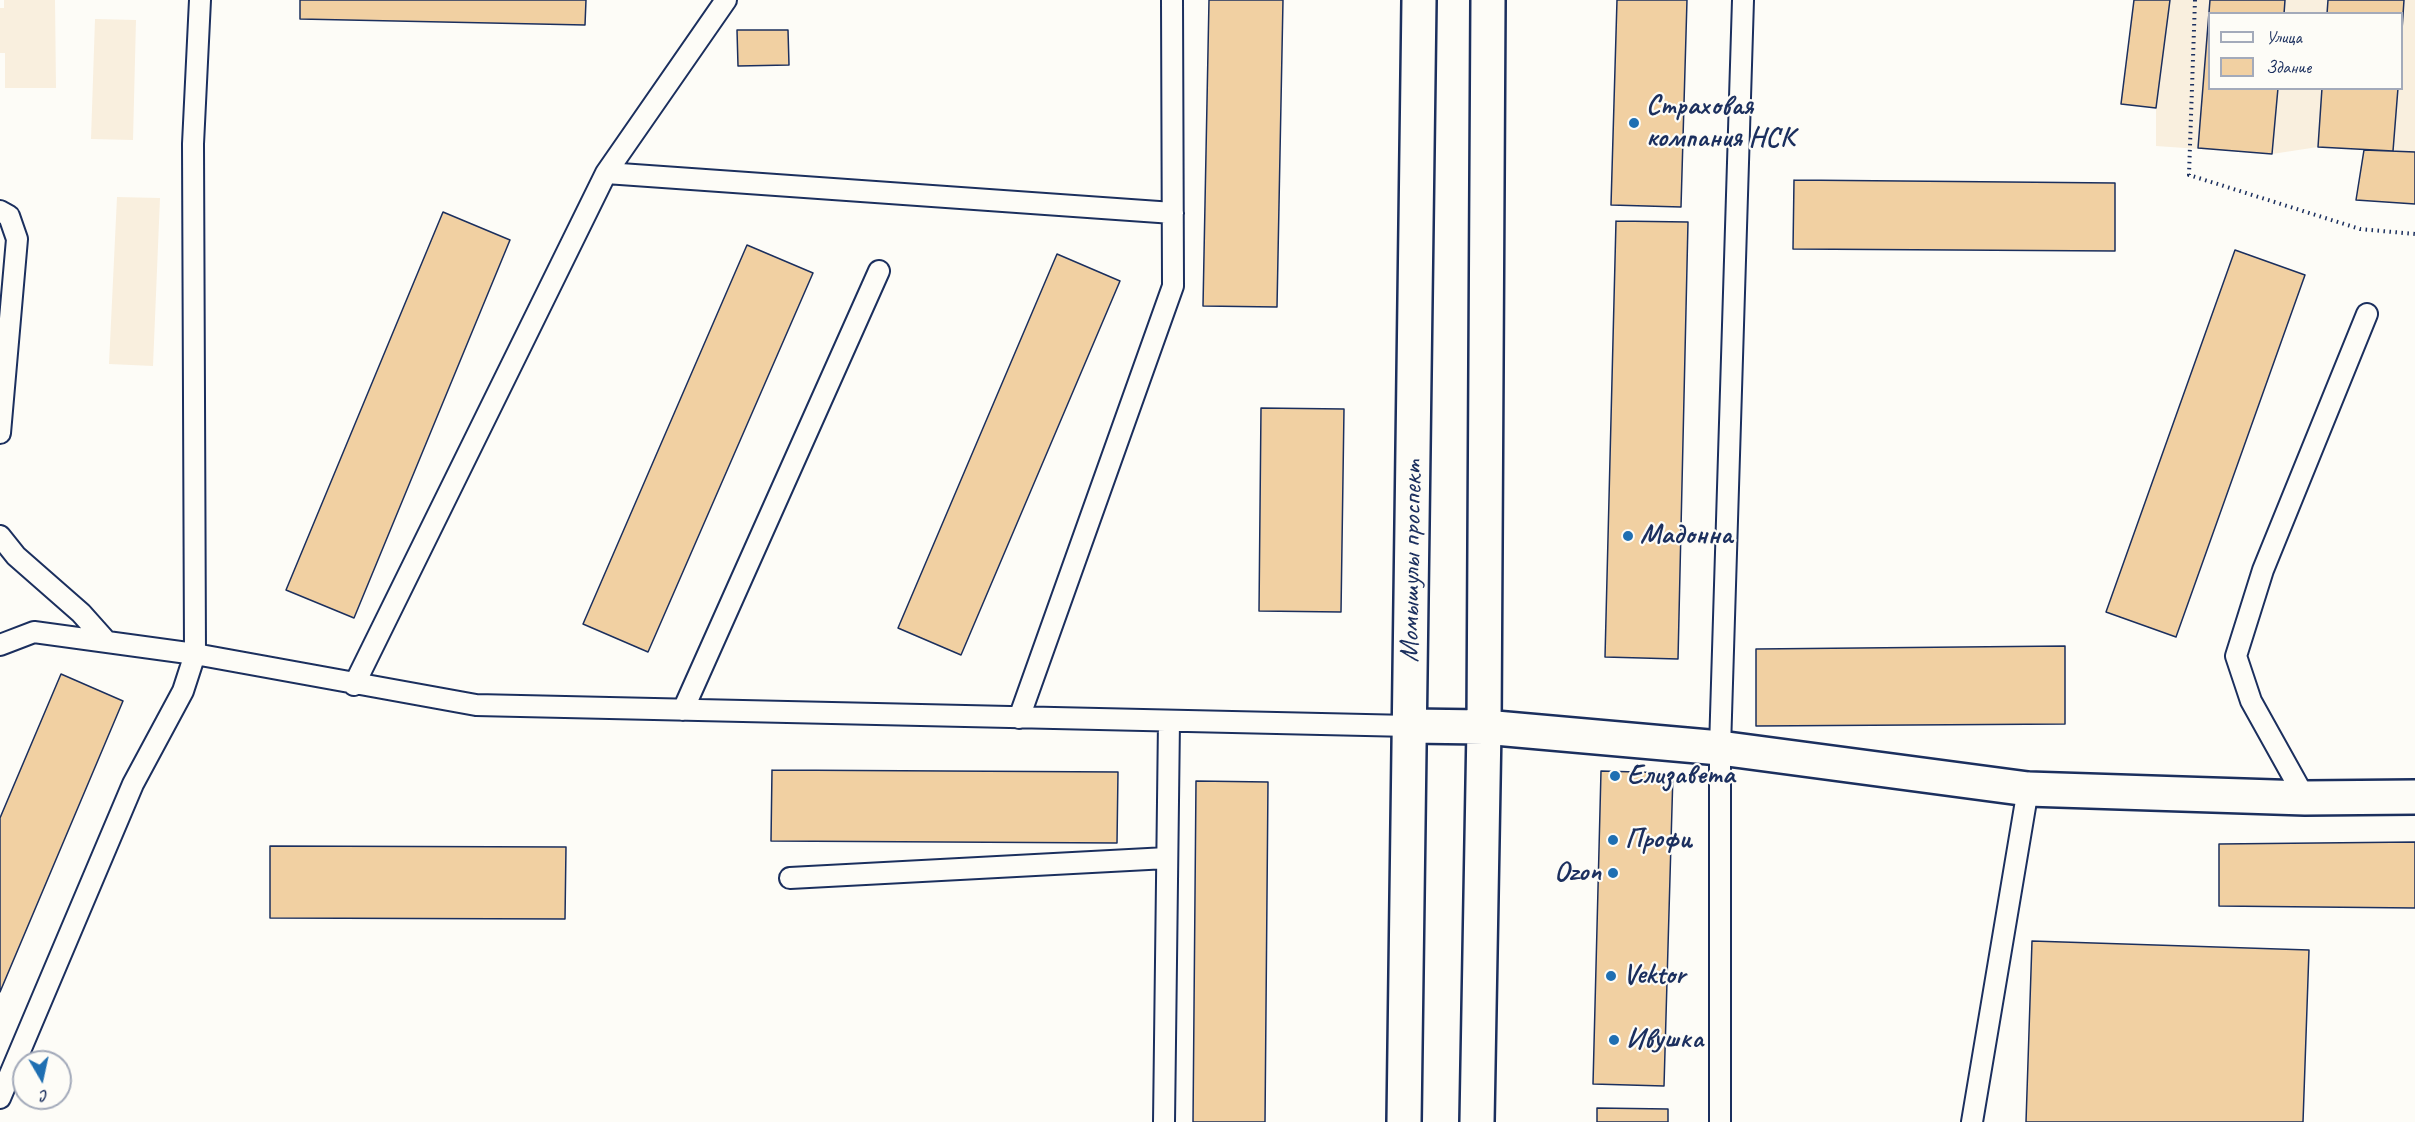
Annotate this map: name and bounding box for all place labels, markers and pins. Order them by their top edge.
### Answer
place label: Страховая компания НСК [1646,90,1795,156]
marker: Страховая компания НСК [1627,116,1641,130]
place label: Мадонна [1640,519,1732,553]
marker: Мадонна [1621,529,1635,543]
place label: Елизавета [1627,759,1734,793]
marker: Елизавета [1608,769,1622,783]
place label: Профи [1625,823,1692,857]
marker: Профи [1606,833,1620,847]
place label: Ozon [1554,856,1601,890]
marker: Ozon [1606,866,1620,880]
place label: Vektor [1623,959,1685,993]
marker: Vektor [1604,969,1618,983]
place label: Ивушка [1626,1023,1703,1057]
marker: Ивушка [1607,1033,1621,1047]

